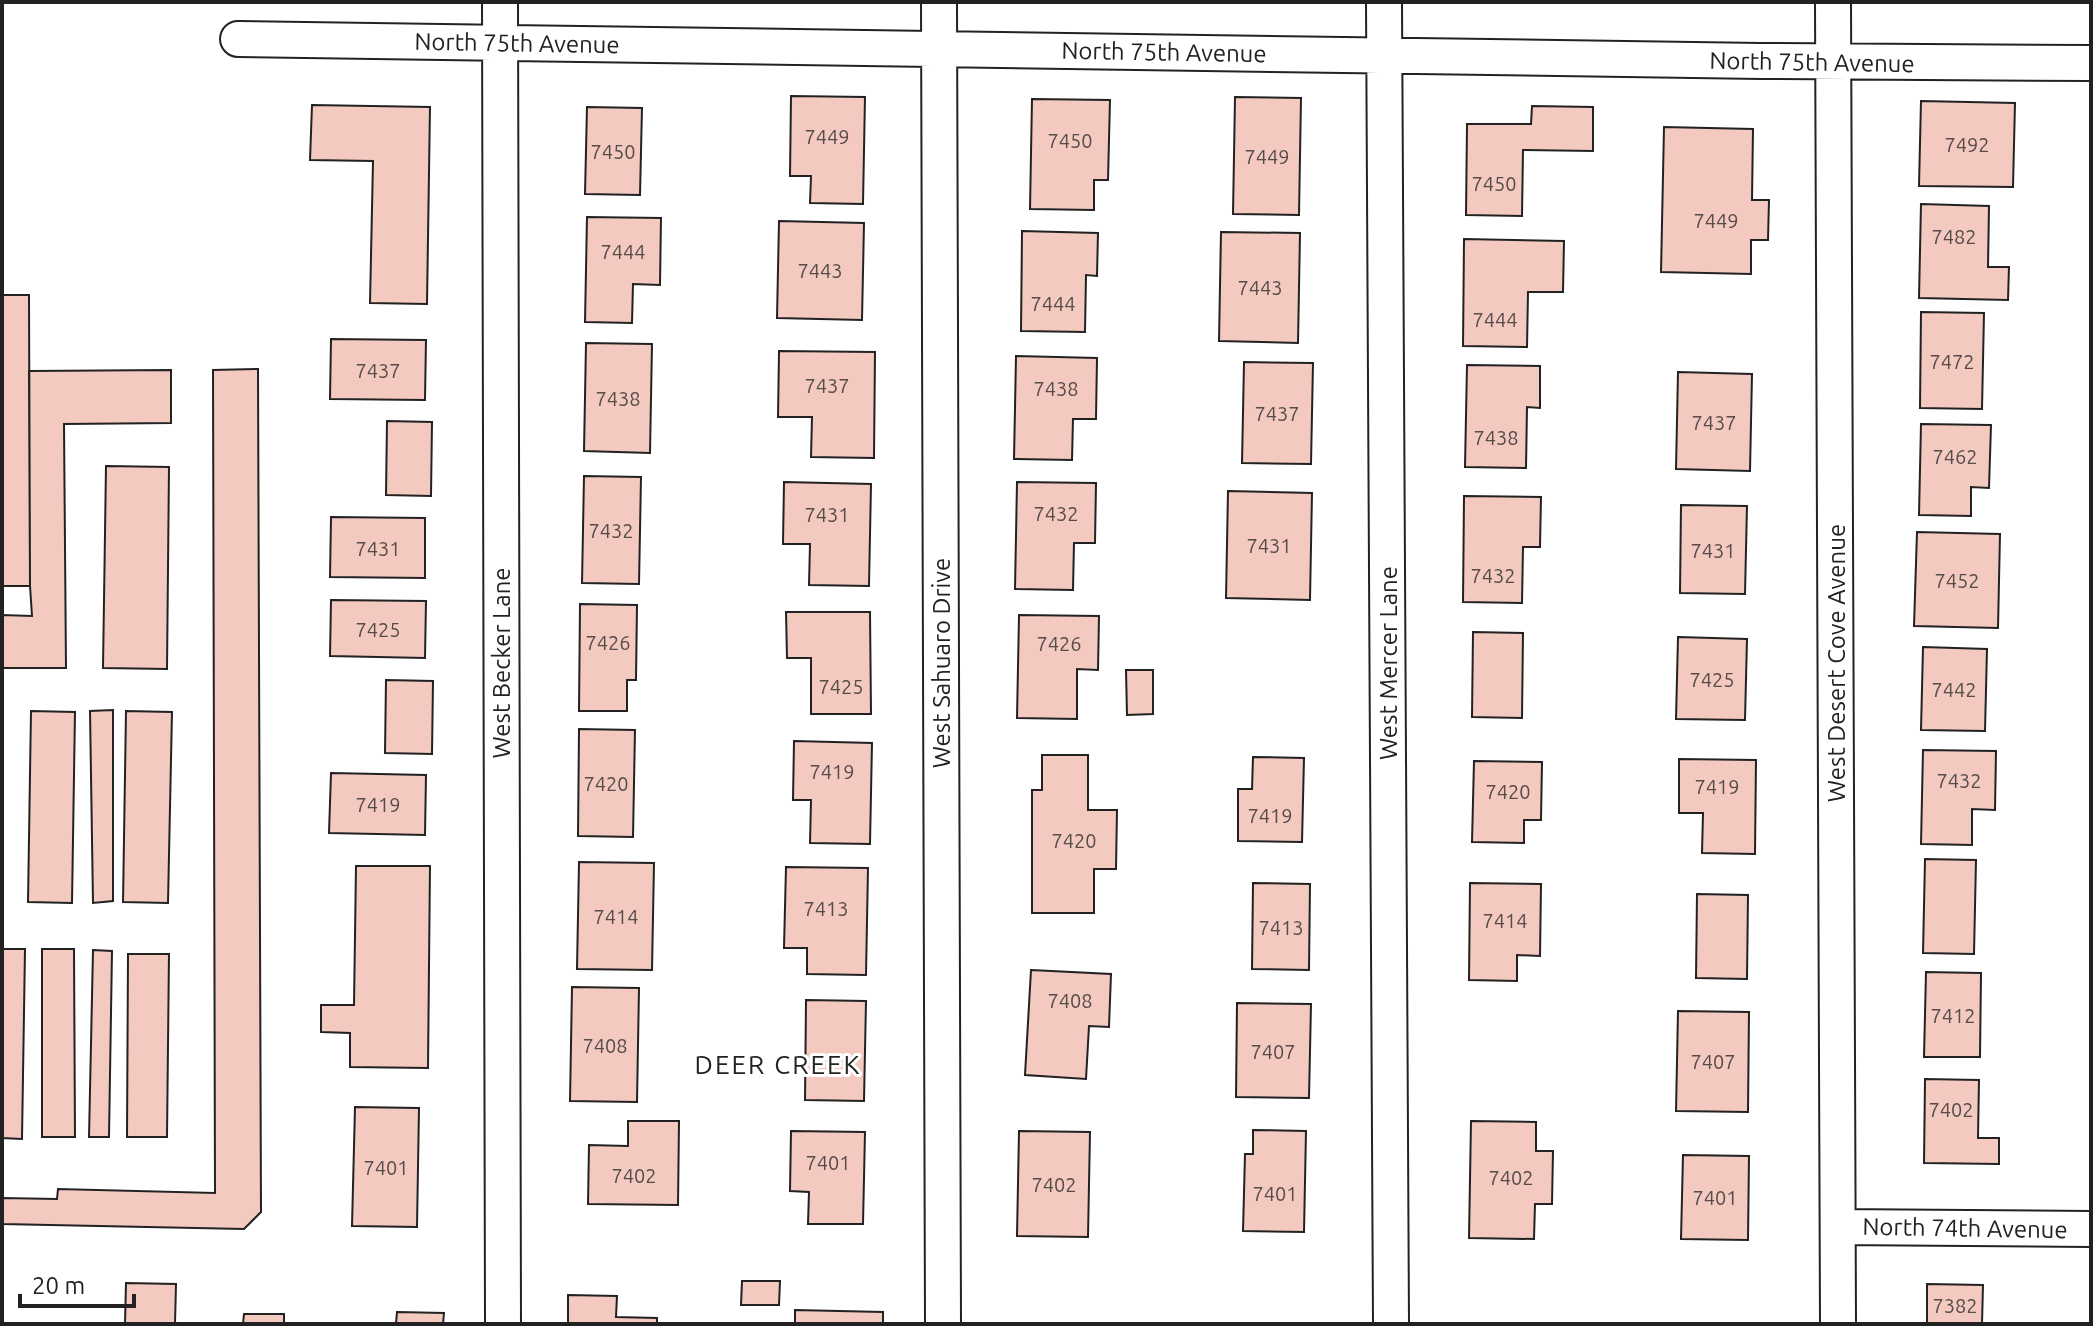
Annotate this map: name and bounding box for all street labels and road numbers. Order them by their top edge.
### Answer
street label: North 75th Avenue [414,28,620,58]
street label: North 75th Avenue [1061,37,1267,67]
street label: North 75th Avenue [1709,47,1915,77]
street label: West Desert Cove Avenue [1823,524,1850,802]
street label: West Sahuaro Drive [928,558,955,768]
street label: West Mercer Lane [1375,566,1402,760]
street label: West Becker Lane [488,567,515,759]
street label: North 74th Avenue [1862,1213,2068,1243]

